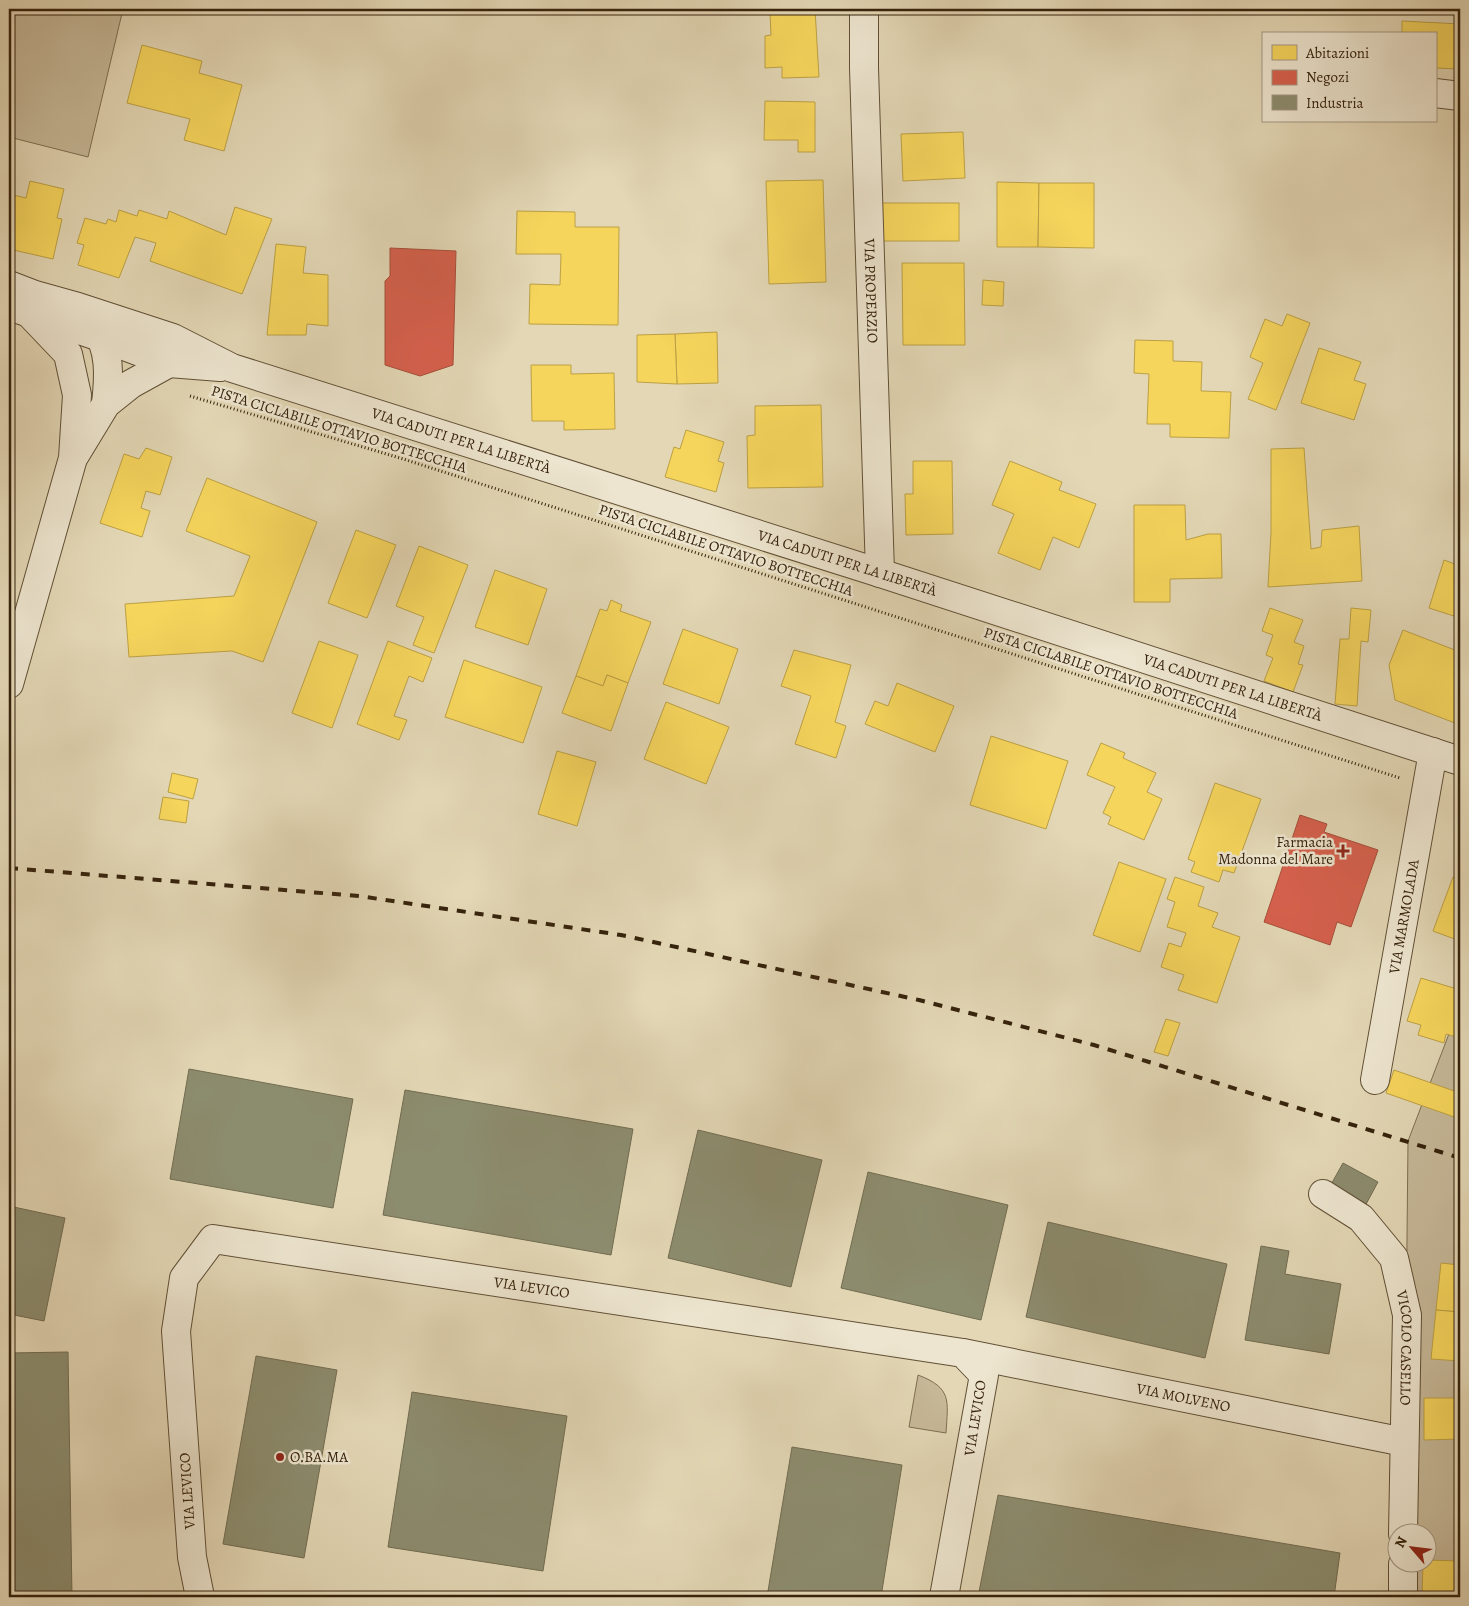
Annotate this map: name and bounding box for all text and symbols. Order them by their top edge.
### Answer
legend [1262,32,1436,122]
text: Abitazioni [1305,43,1369,63]
text: Negozi [1306,67,1349,87]
text: Industria [1306,93,1364,113]
street label: VIA PROPERZIO [859,237,883,343]
street label: PISTA CICLABILE OTTAVIO BOTTECCHIA [209,381,469,478]
street label: VIA CADUTI PER LA LIBERTÀ [368,402,554,478]
street label: PISTA CICLABILE OTTAVIO BOTTECCHIA [596,499,856,601]
street label: VIA CADUTI PER LA LIBERTÀ [754,525,940,601]
street label: PISTA CICLABILE OTTAVIO BOTTECCHIA [981,622,1241,724]
street label: VIA CADUTI PER LA LIBERTÀ [1140,649,1325,726]
place label: Farmacia Madonna del Mare [1218,832,1333,869]
marker: Farmacia Madonna del Mare [1337,845,1349,857]
street label: VIA MARMOLADA [1384,858,1424,976]
street label: VIA LEVICO [491,1272,571,1303]
street label: VICOLO CASELLO [1391,1287,1417,1406]
street label: VIA MOLVENO [1134,1378,1232,1417]
street label: VIA LEVICO [959,1379,991,1458]
place label: O.BA.MA [290,1447,348,1467]
marker: O.BA.MA [274,1451,286,1463]
street label: VIA LEVICO [174,1452,200,1531]
north arrow [1386,1524,1436,1574]
text: N [1390,1533,1412,1551]

